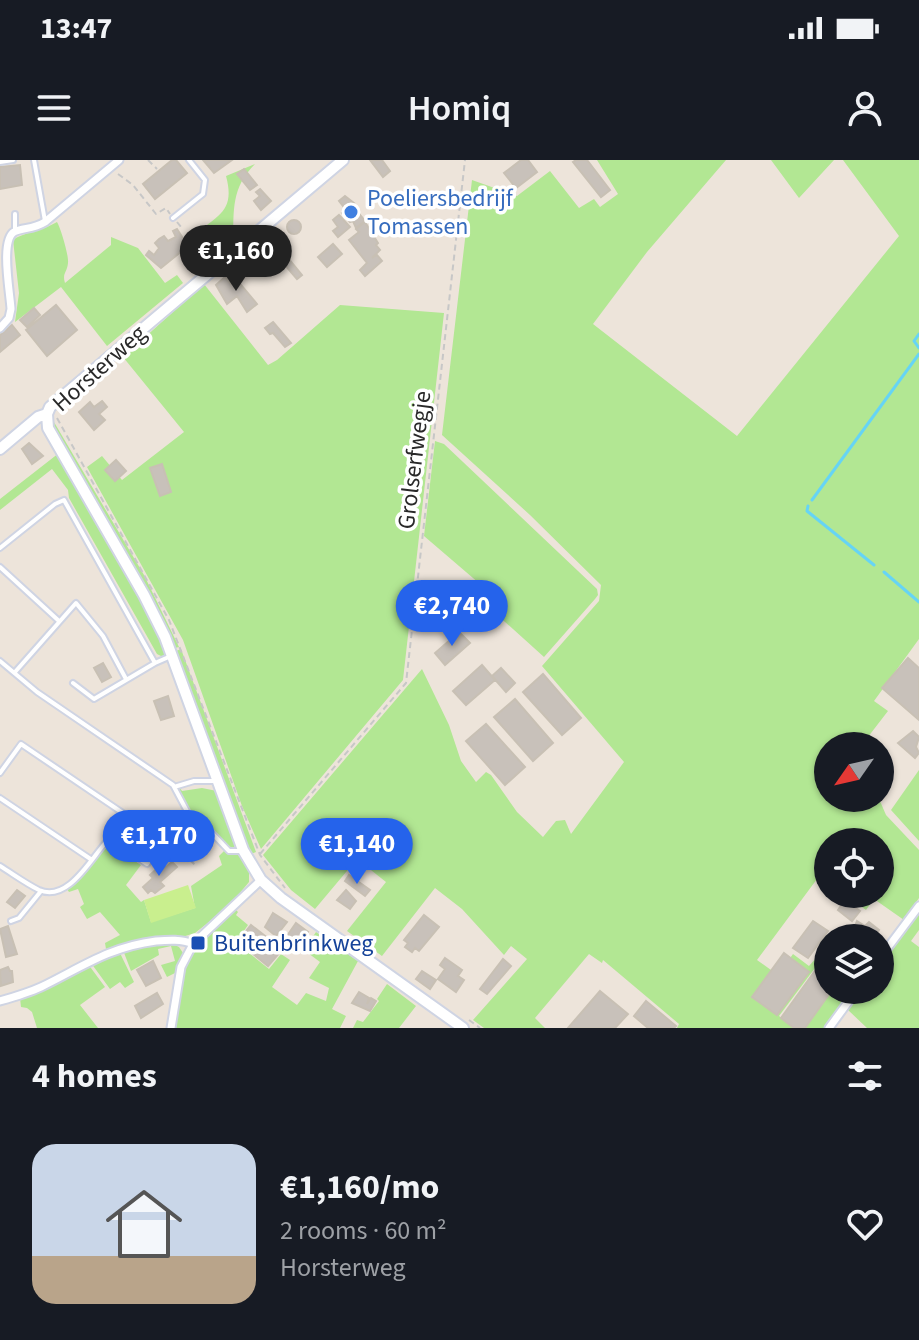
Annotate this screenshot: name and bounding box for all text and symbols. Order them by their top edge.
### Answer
text: 13:47 [40,7,112,50]
text: Homiq [408,83,511,134]
icon: menu [32,86,76,130]
icon: person [843,86,887,130]
place label: Poeliersbedrijf Tomassen [367,181,514,244]
marker: Poeliersbedrijf Tomassen [342,203,360,221]
pin: €1,160 [171,225,301,293]
text: €1,160 [198,232,274,269]
street label: Horsterweg [45,317,154,420]
street label: Grolserfwegje [389,389,440,531]
pin: €2,740 [387,580,517,648]
text: €2,740 [414,587,490,624]
north arrow [814,732,894,812]
map controls [814,732,894,1004]
pin: €1,170 [94,810,224,878]
text: €1,170 [121,817,197,854]
pin: €1,140 [292,818,422,886]
text: €1,140 [319,825,395,862]
button: locate [814,828,894,908]
button: layers [814,924,894,1004]
place label: Buitenbrinkweg [214,926,373,961]
marker: Buitenbrinkweg [189,934,207,952]
text: 4 homes [32,1052,157,1101]
icon: filters [843,1054,887,1098]
text: €1,160/mo [280,1163,440,1212]
icon: home [96,1176,192,1272]
icon: heart [843,1202,887,1246]
text: 2 rooms · 60 m² [280,1212,447,1249]
text: Horsterweg [280,1249,406,1286]

